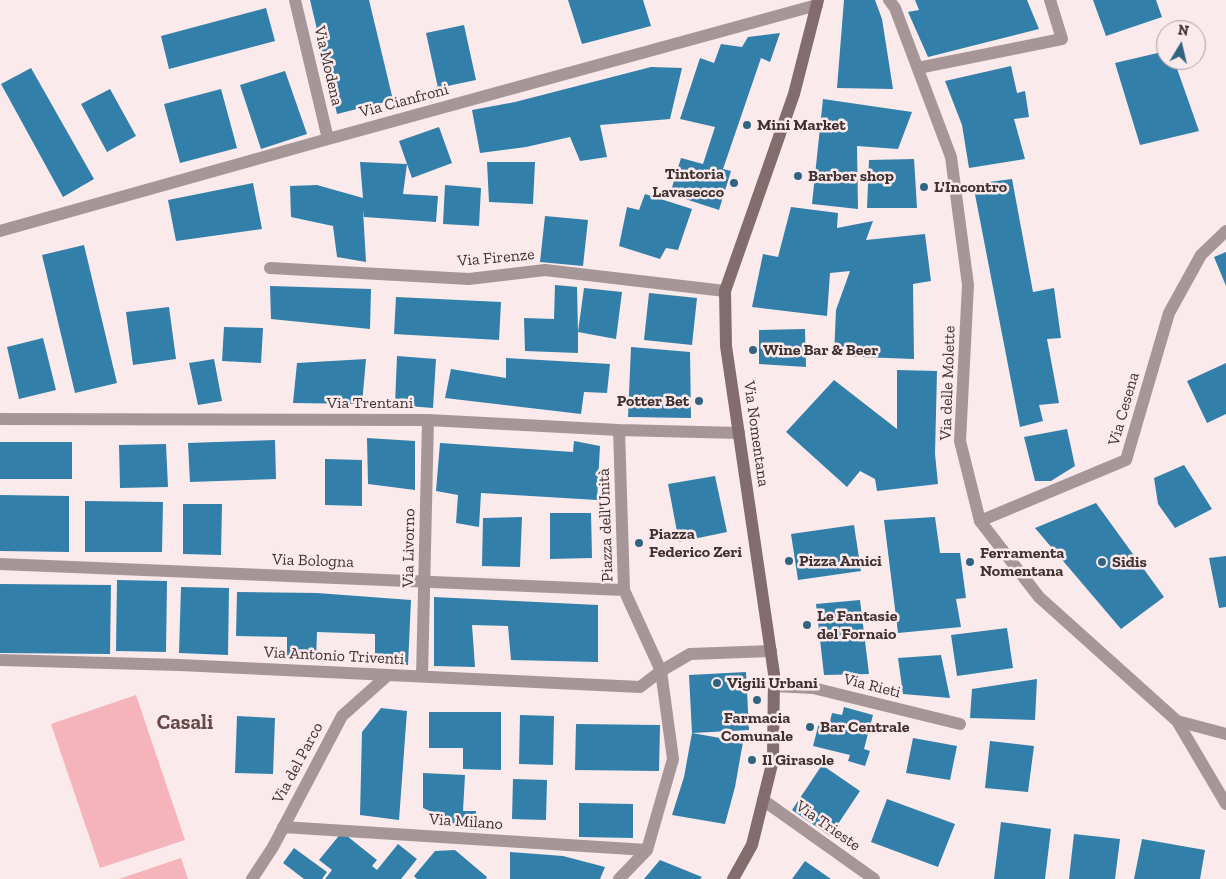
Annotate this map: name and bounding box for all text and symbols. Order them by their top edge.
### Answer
north arrow [1156,20,1206,70]
text: N [1177,21,1190,40]
street label: Via Modena [310,24,346,108]
street label: Via Cianfroni [357,80,451,122]
place label: Mini Market [757,115,846,135]
marker: Mini Market [741,119,753,131]
place label: Tintoria Lavasecco [652,164,724,202]
place label: Barber shop [808,166,894,186]
marker: Barber shop [792,170,804,182]
marker: Tintoria Lavasecco [728,177,740,189]
place label: L'Incontro [934,177,1007,197]
marker: L'Incontro [918,181,930,193]
street label: Via Firenze [456,245,536,271]
street label: Via delle Molette [936,325,960,441]
place label: Wine Bar & Beer [763,340,878,360]
marker: Wine Bar & Beer [747,344,759,356]
street label: Via Cesena [1104,370,1144,448]
street label: Via Nomentana [739,380,773,488]
place label: Potter Bet [617,391,689,411]
street label: Via Trentani [327,393,413,413]
marker: Potter Bet [693,395,705,407]
street label: Piazza dell'Unità [594,468,618,582]
street label: Via Livorno [399,508,419,588]
place label: Piazza Federico Zeri [649,524,742,562]
marker: Piazza Federico Zeri [633,537,645,549]
place label: Ferramenta Nomentana [980,543,1064,581]
street label: Via Bologna [272,550,354,572]
place label: Pizza Amici [799,551,882,571]
place label: Sidis [1112,552,1147,572]
marker: Pizza Amici [783,555,795,567]
marker: Ferramenta Nomentana [964,556,976,568]
marker: Sidis [1096,556,1108,568]
place label: Le Fantasie del Fornaio [817,606,897,644]
marker: Le Fantasie del Fornaio [801,619,813,631]
street label: Via Antonio Triventi [263,643,405,669]
street label: Via Rieti [841,670,903,702]
place label: Vigili Urbani [727,673,818,693]
marker: Vigili Urbani [711,677,723,689]
marker: Farmacia Comunale [751,694,763,706]
place label: Farmacia Comunale [721,708,793,746]
district label: Casali [157,710,213,736]
place label: Bar Centrale [820,717,909,737]
street label: Via del Parco [269,719,327,807]
marker: Bar Centrale [804,721,816,733]
place label: Il Girasole [762,750,834,770]
marker: Il Girasole [746,754,758,766]
street label: Via Trieste [792,797,864,855]
street label: Via Milano [429,810,503,834]

